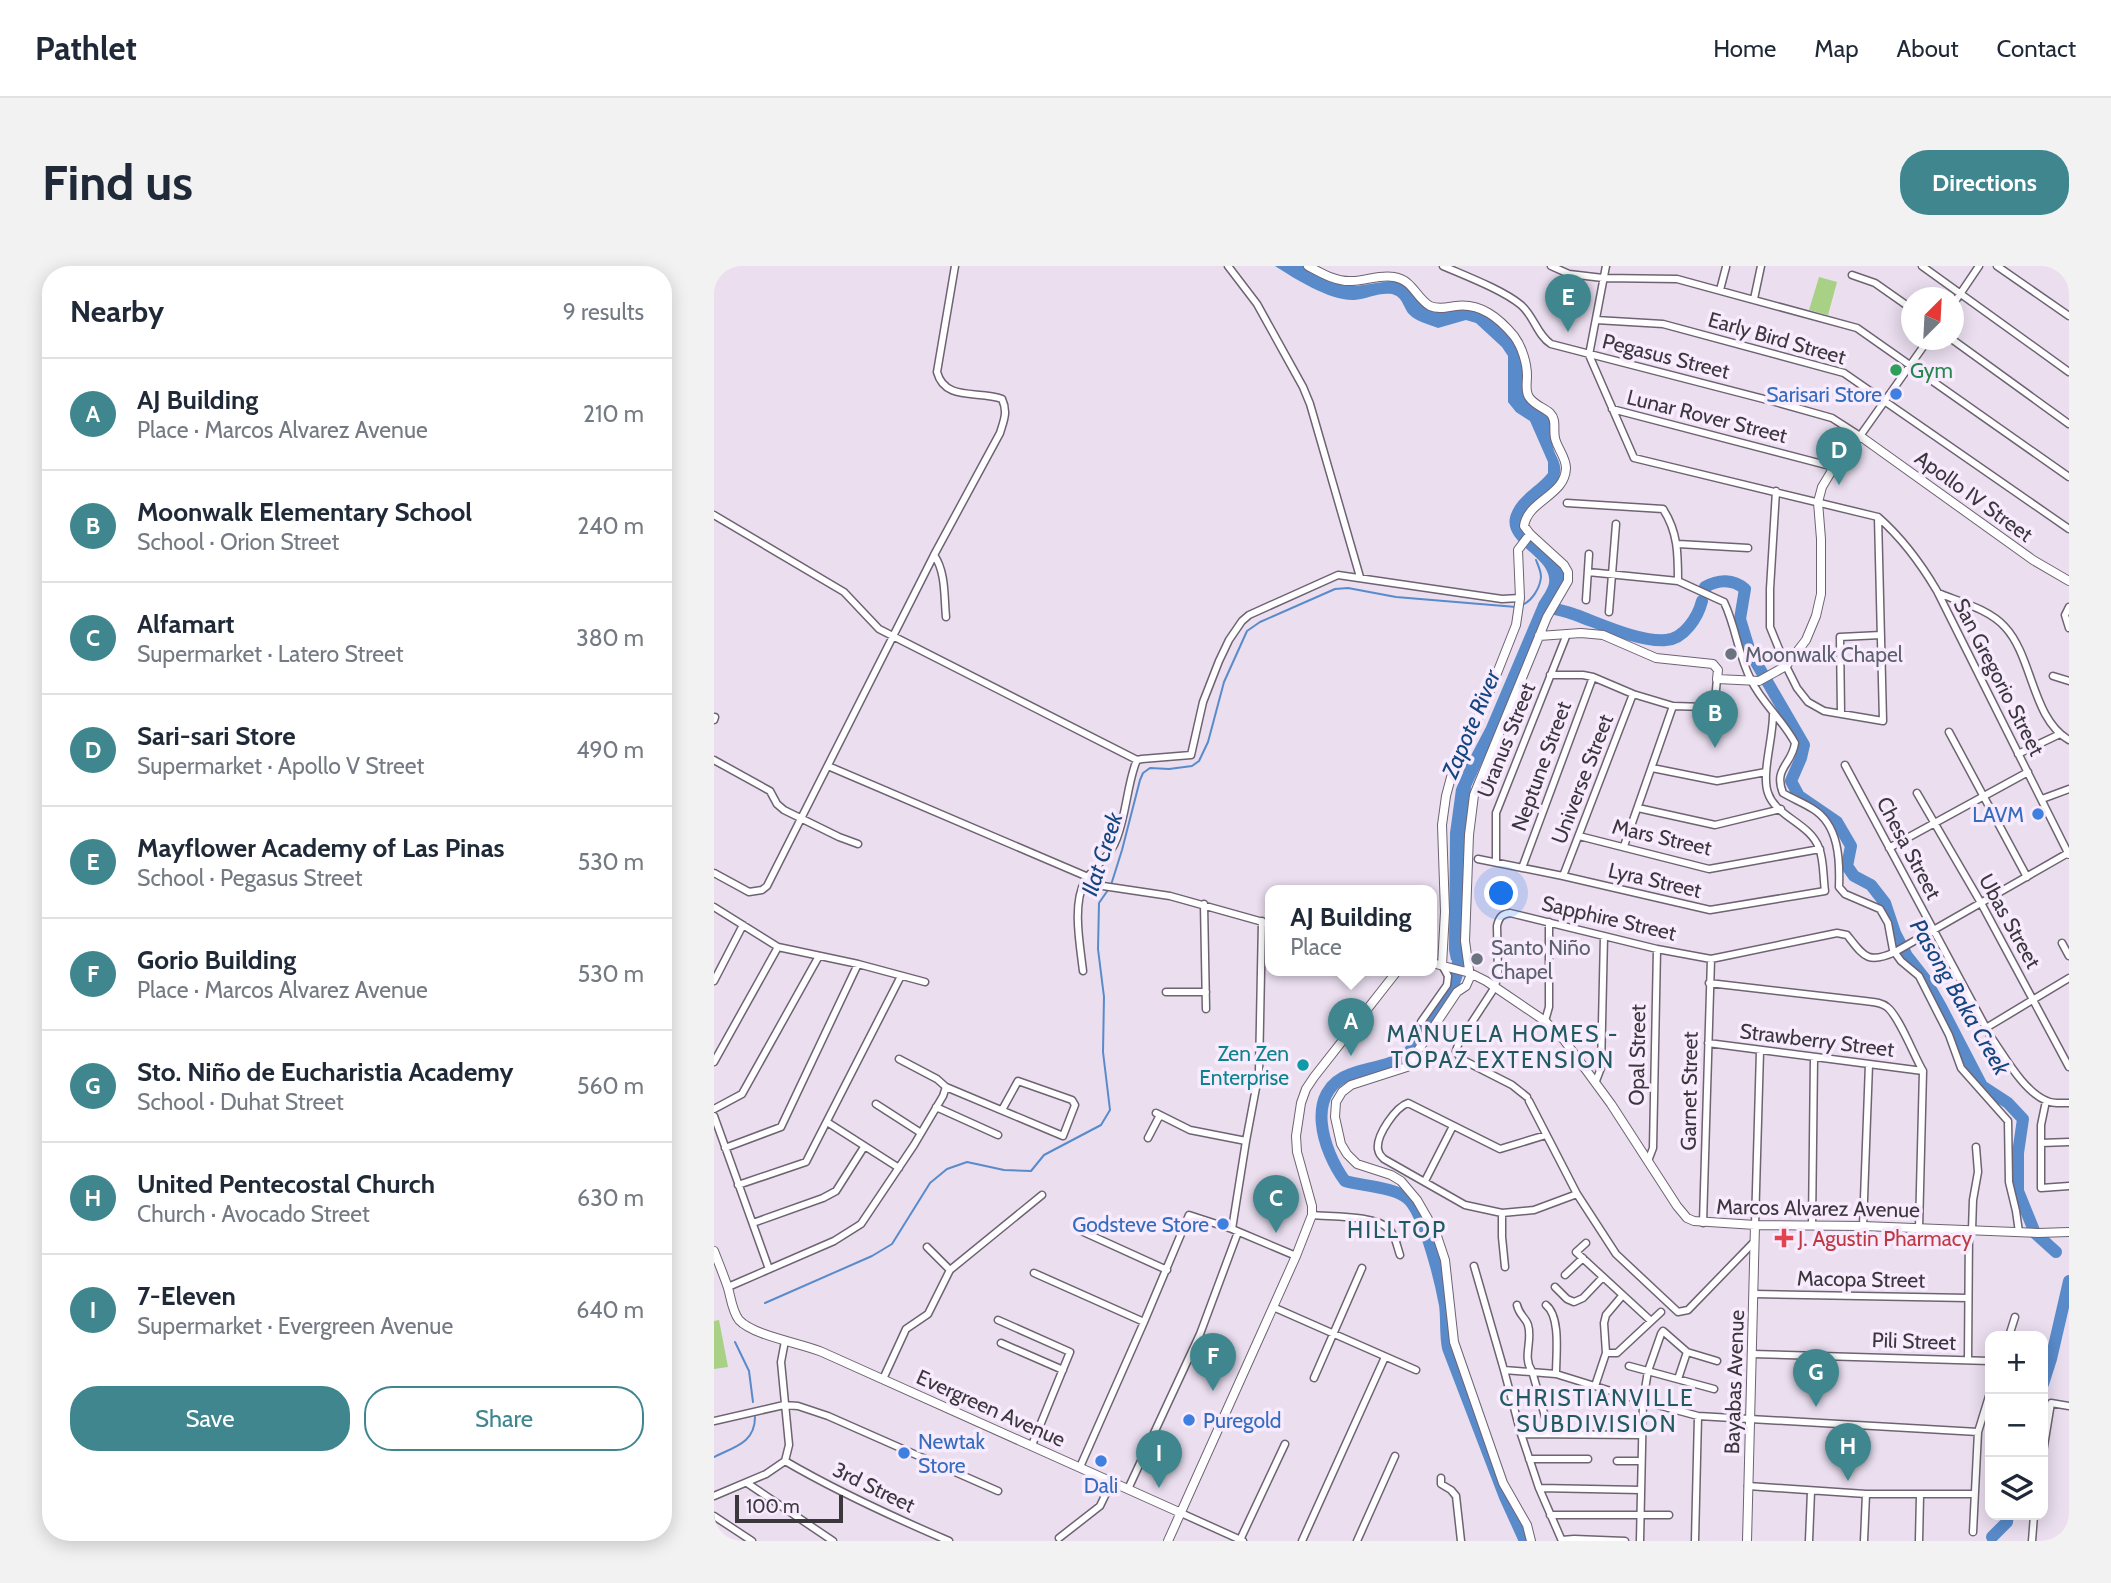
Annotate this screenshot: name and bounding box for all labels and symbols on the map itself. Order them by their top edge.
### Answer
pin: E [1545,274,1591,332]
north arrow [1901,287,1964,350]
street label: Early Bird Street [1705,306,1849,370]
street label: Pegasus Street [1600,328,1732,384]
place label: Gym [1910,358,1953,383]
marker: Gym [1888,362,1904,378]
place label: Sarisari Store [1766,382,1882,407]
street label: Lunar Rover Street [1624,384,1790,448]
marker: Sarisari Store [1888,386,1904,402]
pin: D [1816,427,1862,485]
street label: Apollo IV Street [1910,445,2038,547]
street label: San Gregorio Street [1949,594,2049,760]
place label: Moonwalk Chapel [1745,642,1903,667]
marker: Moonwalk Chapel [1723,646,1739,662]
water label: Zapote River [1435,665,1507,783]
street label: Uranus Street [1472,679,1540,801]
pin: B [1692,690,1738,748]
street label: Neptune Street [1506,698,1576,834]
street label: Universe Street [1546,711,1618,847]
street label: Chesa Street [1872,792,1946,904]
place label: LAVM [1972,802,2024,827]
marker: LAVM [2030,806,2046,822]
water label: Ilat Creek [1075,808,1129,899]
street label: Mars Street [1610,813,1714,861]
street label: Lyra Street [1606,857,1704,903]
street label: Ubas Street [1974,869,2046,973]
your location [1484,876,1518,910]
street label: Sapphire Street [1539,890,1679,946]
water label: Pasong Baka Creek [1904,914,2017,1081]
place label: Santo Niño Chapel [1491,935,1591,984]
marker: Santo Niño Chapel [1469,951,1485,967]
pin: A [1328,998,1374,1056]
street label: Opal Street [1624,1004,1650,1106]
street label: Strawberry Street [1738,1018,1896,1062]
district label: MANUELA HOMES - TOPAZ EXTENSION [1387,1020,1619,1074]
street label: Garnet Street [1675,1031,1703,1151]
place label: Zen Zen Enterprise [1199,1041,1289,1090]
marker: Zen Zen Enterprise [1295,1057,1311,1073]
pin: C [1253,1175,1299,1233]
street label: Marcos Alvarez Avenue [1716,1194,1920,1222]
place label: Godsteve Store [1072,1212,1209,1237]
marker: Godsteve Store [1215,1216,1231,1232]
district label: HILLTOP [1347,1216,1447,1244]
place label: J. Agustin Pharmacy [1797,1226,1972,1251]
marker: J. Agustin Pharmacy [1776,1230,1792,1246]
street label: Macopa Street [1797,1265,1925,1293]
street label: Bayabas Avenue [1719,1309,1749,1455]
street label: Pili Street [1871,1327,1957,1355]
pin: F [1190,1333,1236,1391]
pin: G [1793,1349,1839,1407]
street label: Evergreen Avenue [913,1364,1069,1452]
district label: CHRISTIANVILLE SUBDIVISION [1499,1384,1695,1438]
place label: Puregold [1203,1408,1282,1433]
marker: Puregold [1181,1412,1197,1428]
pin: H [1825,1423,1871,1481]
place label: Newtak Store [918,1429,986,1478]
pin: I [1136,1430,1182,1488]
marker: Newtak Store [896,1445,912,1461]
marker: Dali [1093,1453,1109,1469]
street label: 3rd Street [829,1456,919,1518]
place label: Dali [1084,1473,1118,1498]
scale bar [735,1492,844,1524]

